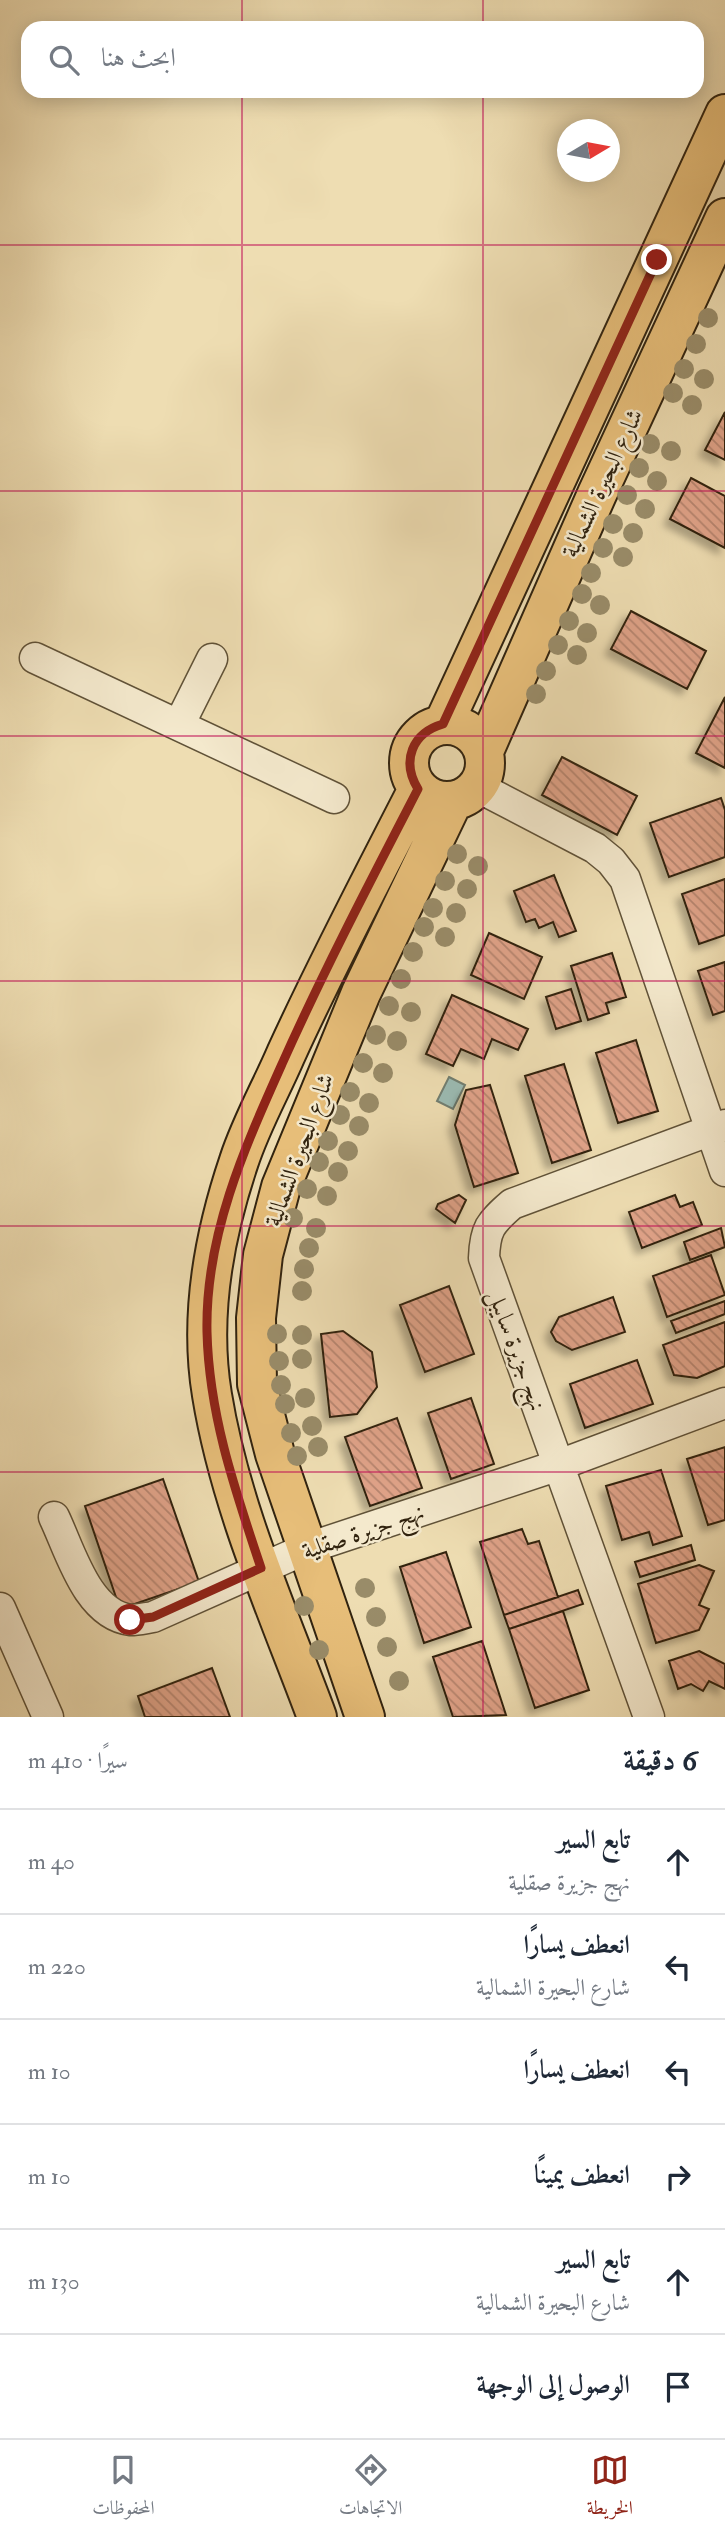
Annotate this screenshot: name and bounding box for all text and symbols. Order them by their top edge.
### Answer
search box [21,21,704,98]
icon: search [45,41,83,79]
text: ابحث هنا [101,42,176,74]
north arrow [557,119,620,182]
route end [641,244,672,275]
street label: شارع البحيرة الشمالية [554,404,654,564]
street label: شارع البحيرة الشمالية [257,1069,345,1232]
street label: نهج جزيرة سايبل [476,1285,553,1417]
street label: نهج جزيرة صقلية [298,1496,430,1572]
route start [114,1604,145,1635]
text: 6 دقيقة [623,1742,697,1779]
text: سيرًا · 410 m [28,1746,128,1775]
text: تابع السير [557,1824,630,1856]
icon: ahead [659,1843,697,1881]
text: 40 m [28,1847,75,1876]
text: نهج جزيرة صقلية [508,1868,630,1897]
text: انعطف يسارًا [524,1929,630,1961]
icon: left [659,1948,697,1986]
text: 220 m [28,1952,86,1981]
text: شارع البحيرة الشمالية [476,1973,630,2002]
icon: left [659,2053,697,2091]
text: انعطف يسارًا [524,2054,630,2086]
text: 10 m [28,2057,71,2086]
icon: right [659,2158,697,2196]
text: انعطف يمينًا [534,2159,630,2191]
text: 10 m [28,2162,71,2191]
text: تابع السير [557,2244,630,2276]
icon: ahead [659,2263,697,2301]
text: 130 m [28,2267,80,2296]
text: شارع البحيرة الشمالية [476,2288,630,2317]
icon: arrive [659,2368,697,2406]
text: الوصول إلى الوجهة [477,2369,630,2401]
tab: المحفوظات [92,2451,155,2526]
tab: الاتجاهات [339,2451,402,2526]
tab: الخريطة [587,2451,633,2526]

